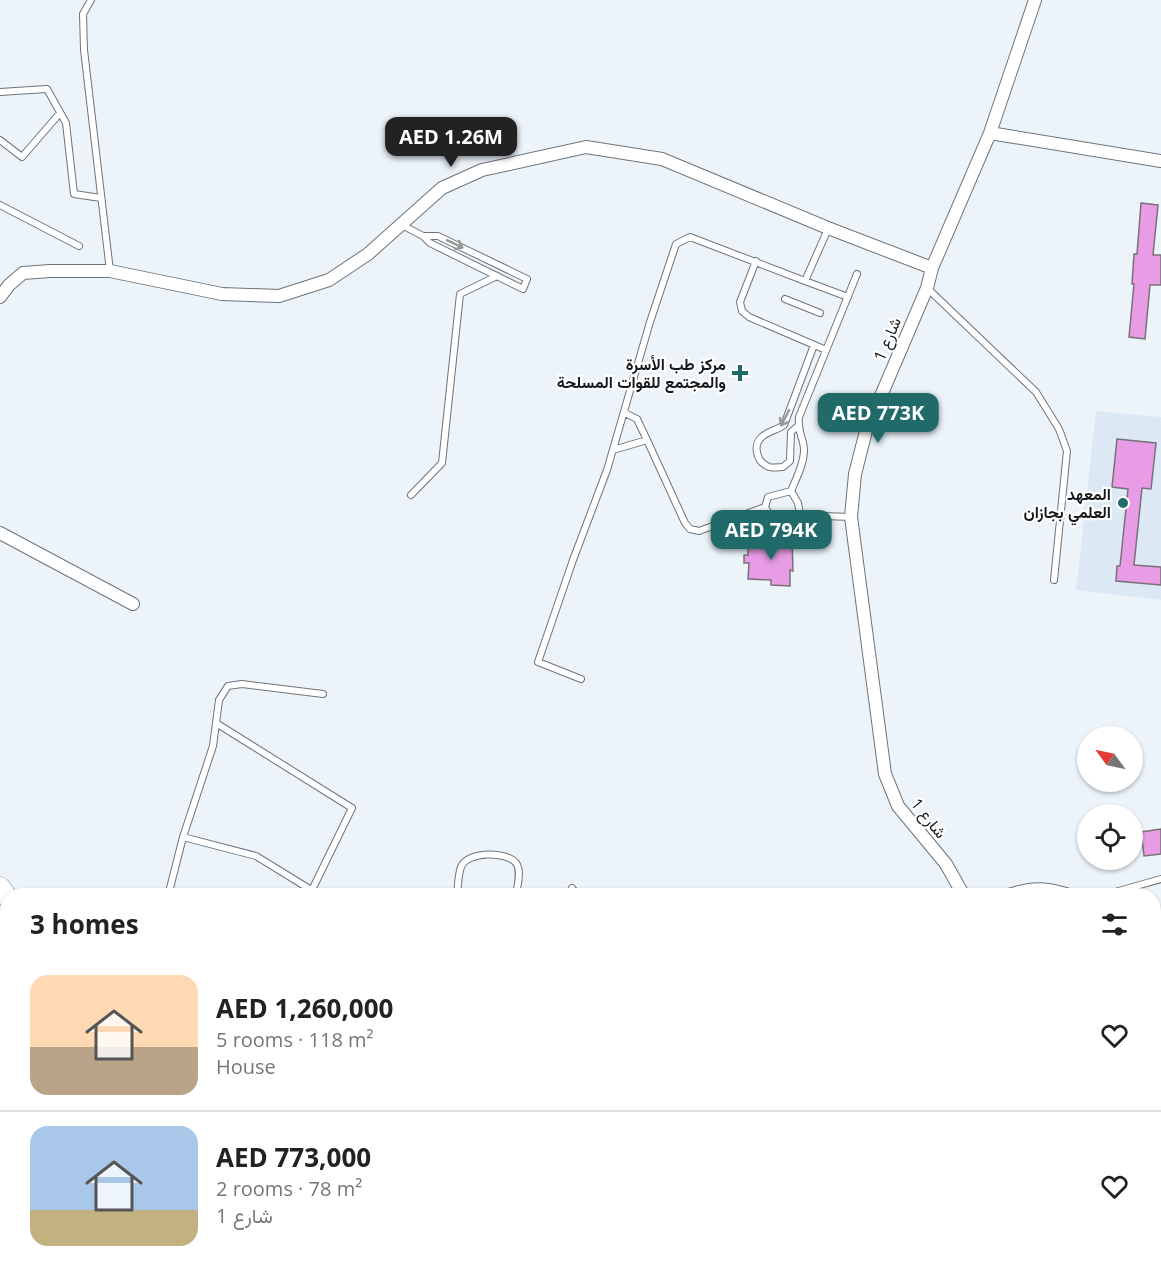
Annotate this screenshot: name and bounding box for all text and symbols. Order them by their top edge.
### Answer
pin: AED 1.26M [382,117,520,168]
text: AED 1.26M [399,123,503,150]
one-way arrow [445,239,463,250]
street label: شارع 1 [868,314,907,365]
place label: مركز طب الأسرة والمجتمع للقوات المسلحة [557,353,726,394]
marker: مركز طب الأسرة والمجتمع للقوات المسلحة [731,364,749,382]
pin: AED 773K [816,393,940,444]
text: AED 773K [832,399,924,426]
one-way arrow [779,409,791,426]
place label: المعهد العلمي بجازان [1024,483,1111,526]
marker: المعهد العلمي بجازان [1116,496,1130,510]
pin: AED 794K [709,510,833,561]
text: AED 794K [725,516,817,543]
north arrow [1077,726,1143,792]
map controls [1077,726,1143,870]
street label: شارع 1 [905,793,952,843]
button: locate [1077,804,1143,870]
text: 3 homes [30,906,139,942]
icon: filters [1098,908,1131,941]
text: AED 1,260,000 [216,990,393,1026]
icon: home [78,999,150,1071]
icon: heart [1098,1019,1131,1052]
text: 5 rooms · 118 m² [216,1026,374,1053]
text: House [216,1053,276,1080]
text: AED 773,000 [216,1139,371,1175]
icon: home [78,1150,150,1222]
icon: heart [1098,1170,1131,1203]
text: 2 rooms · 78 m² [216,1175,362,1202]
text: شارع 1 [216,1202,273,1229]

